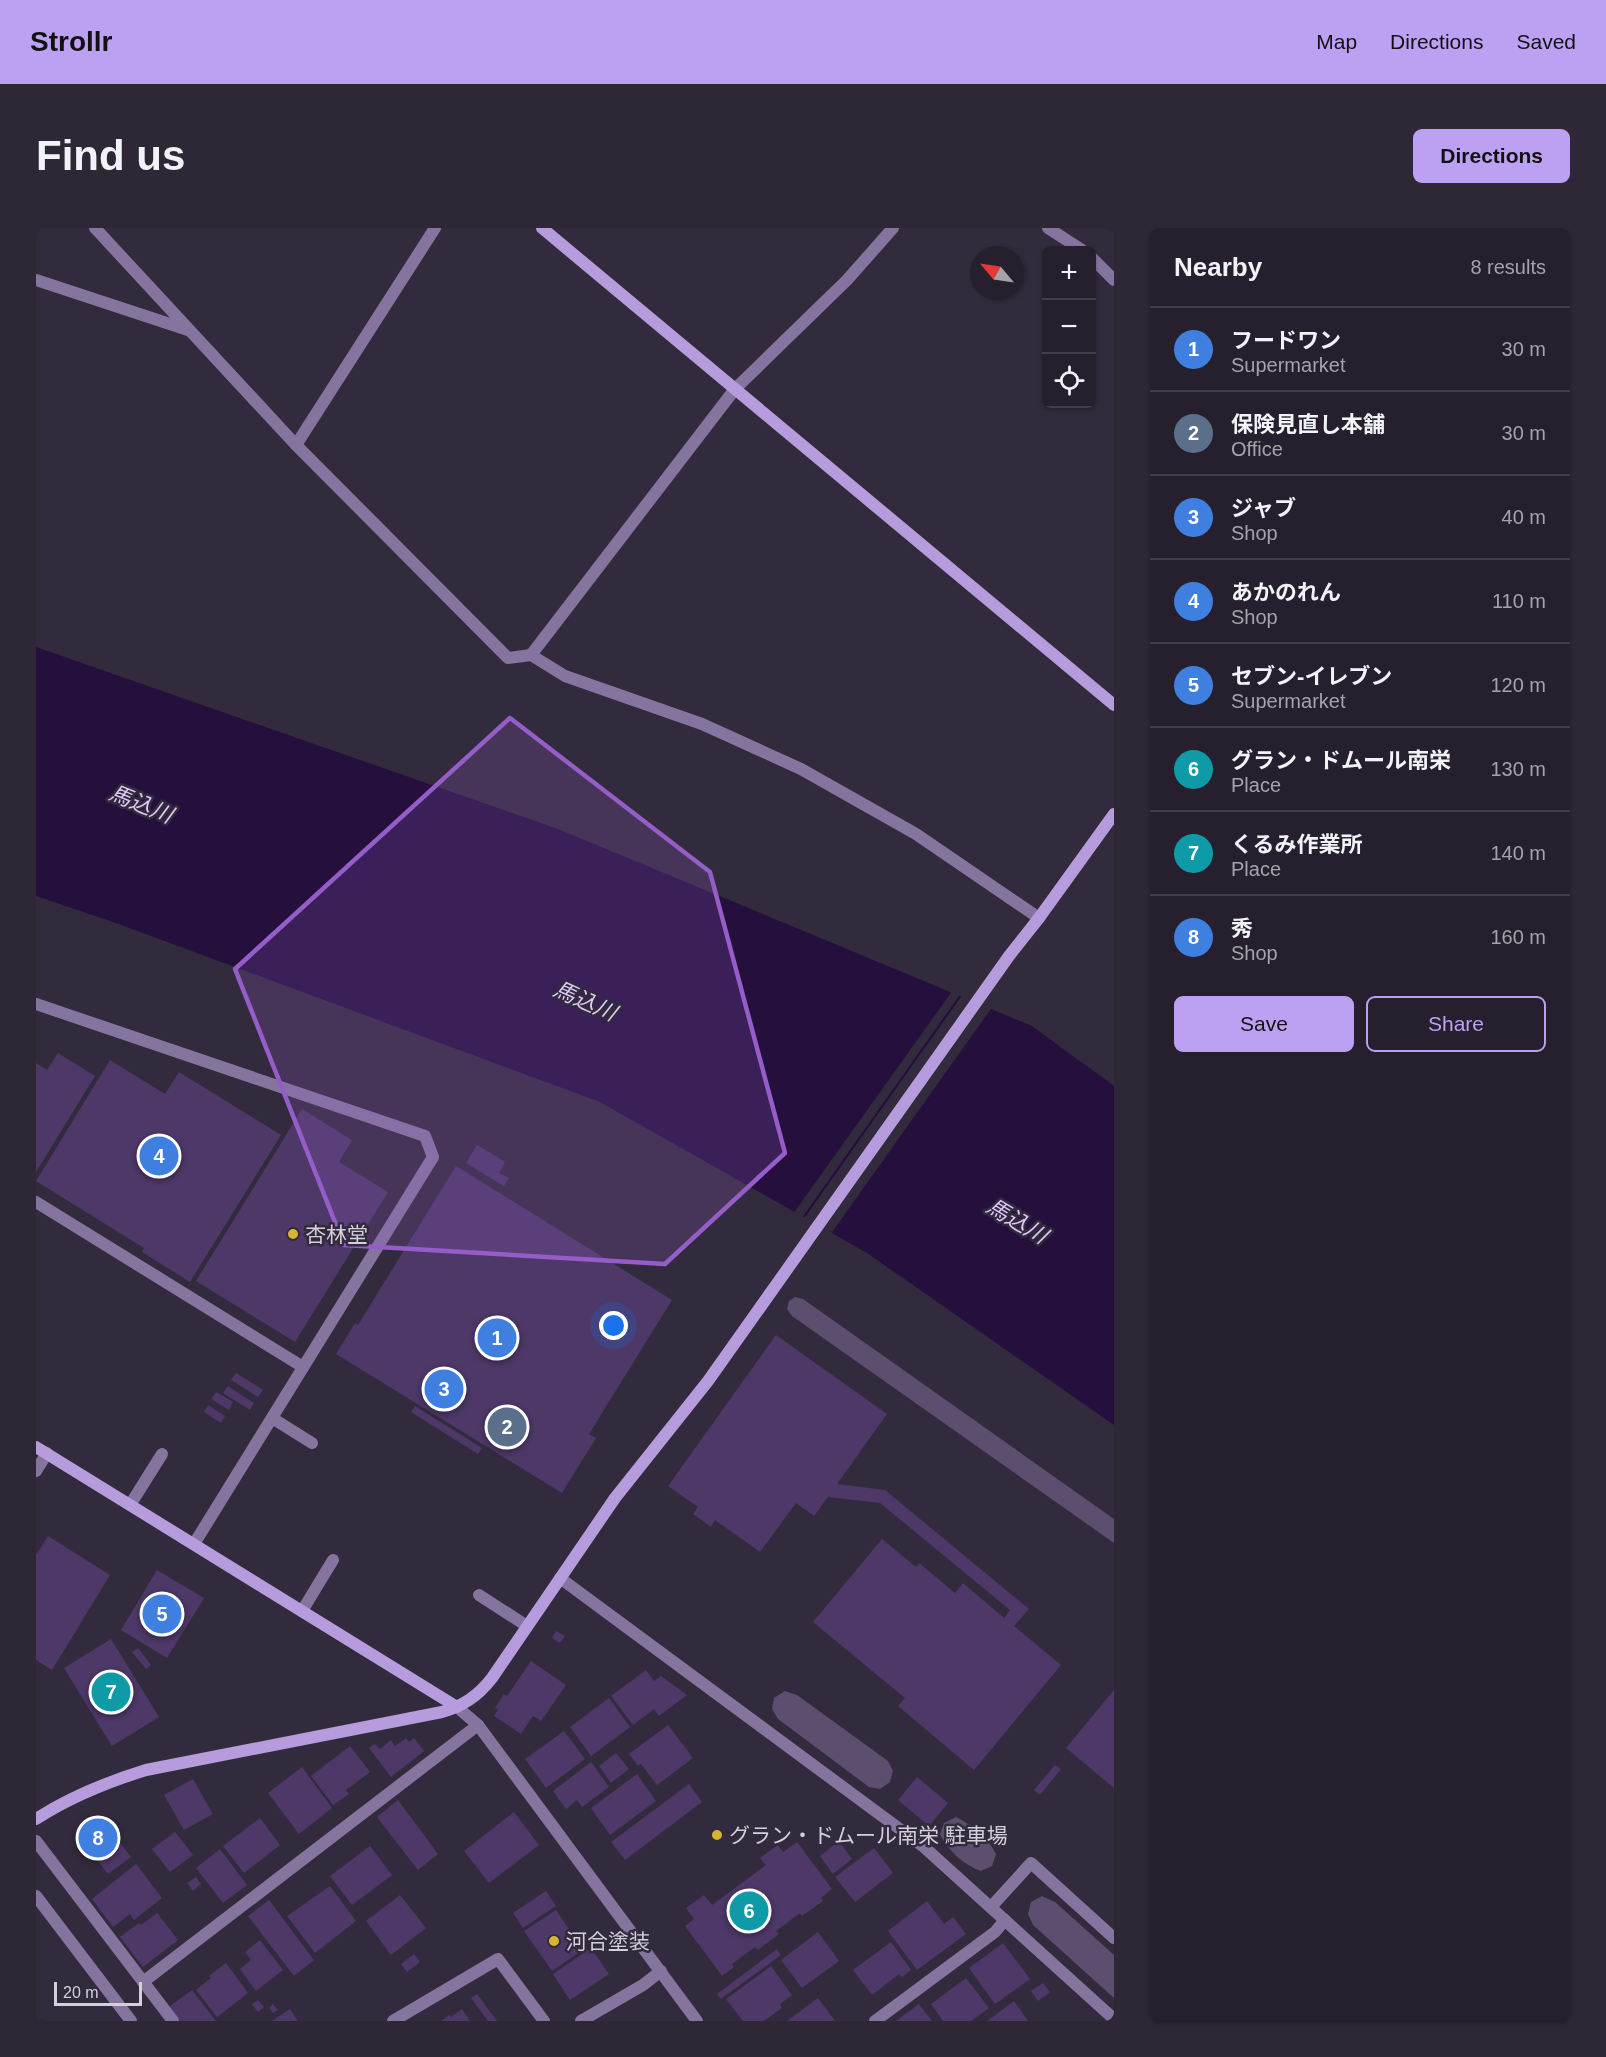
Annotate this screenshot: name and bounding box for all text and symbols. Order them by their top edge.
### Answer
text: Strollr [30,26,112,57]
text: Map [1316,30,1357,53]
text: Directions [1390,30,1483,53]
text: Saved [1516,30,1576,53]
button: Directions [1413,129,1570,183]
text: Find us [36,132,185,179]
north arrow [970,246,1024,300]
map controls [1042,246,1096,408]
button: + [1042,246,1096,300]
text: Nearby [1174,252,1262,282]
text: 8 results [1470,256,1546,278]
button: − [1042,300,1096,354]
text: フードワン [1231,328,1341,353]
text: 1 [1188,338,1199,360]
text: 30 m [1502,338,1546,360]
button: locate [1042,354,1096,408]
text: Supermarket [1231,354,1346,376]
text: 保険見直し本舗 [1231,412,1385,437]
text: 2 [1188,422,1199,444]
text: 30 m [1502,422,1546,444]
text: Office [1231,438,1283,460]
text: ジャブ [1231,496,1296,521]
text: 3 [1188,506,1199,528]
text: 40 m [1502,506,1546,528]
text: Shop [1231,522,1278,544]
text: あかのれん [1231,580,1341,605]
text: 4 [1188,590,1199,612]
text: 110 m [1492,590,1546,612]
text: Shop [1231,606,1278,628]
text: セブン-イレブン [1231,664,1392,689]
text: 5 [1188,674,1199,696]
text: 120 m [1490,674,1546,696]
text: Supermarket [1231,690,1346,712]
text: グラン・ドムール南栄 [1231,748,1451,773]
text: 6 [1188,758,1199,780]
text: 130 m [1490,758,1546,780]
text: Place [1231,774,1281,796]
water label: 馬込川 [106,780,178,829]
text: くるみ作業所 [1231,832,1363,857]
text: 7 [1188,842,1199,864]
text: 140 m [1490,842,1546,864]
text: Place [1231,858,1281,880]
text: 秀 [1231,916,1253,941]
text: 8 [1188,926,1199,948]
text: 160 m [1490,926,1546,948]
text: Shop [1231,942,1278,964]
water label: 馬込川 [550,976,622,1027]
button: Save [1174,996,1354,1052]
button: Share [1366,996,1546,1052]
pin: 4 [140,1134,178,1178]
water label: 馬込川 [982,1193,1053,1250]
place label: 杏林堂 [305,1223,368,1246]
marker: 杏林堂 [286,1227,300,1241]
your location [599,1311,628,1340]
pin: 1 [478,1316,516,1360]
pin: 3 [424,1366,464,1412]
pin: 2 [488,1404,526,1450]
pin: 5 [142,1592,182,1636]
pin: 7 [92,1670,130,1714]
pin: 8 [78,1816,118,1860]
place label: グラン・ドムール南栄 駐車場 [729,1824,1008,1847]
marker: グラン・ドムール南栄 駐車場 [710,1828,724,1842]
pin: 6 [730,1888,768,1934]
place label: 河合塗装 [566,1930,650,1953]
marker: 河合塗装 [547,1934,561,1948]
scale bar [54,1979,142,2006]
text: 20 m [63,1984,99,2001]

